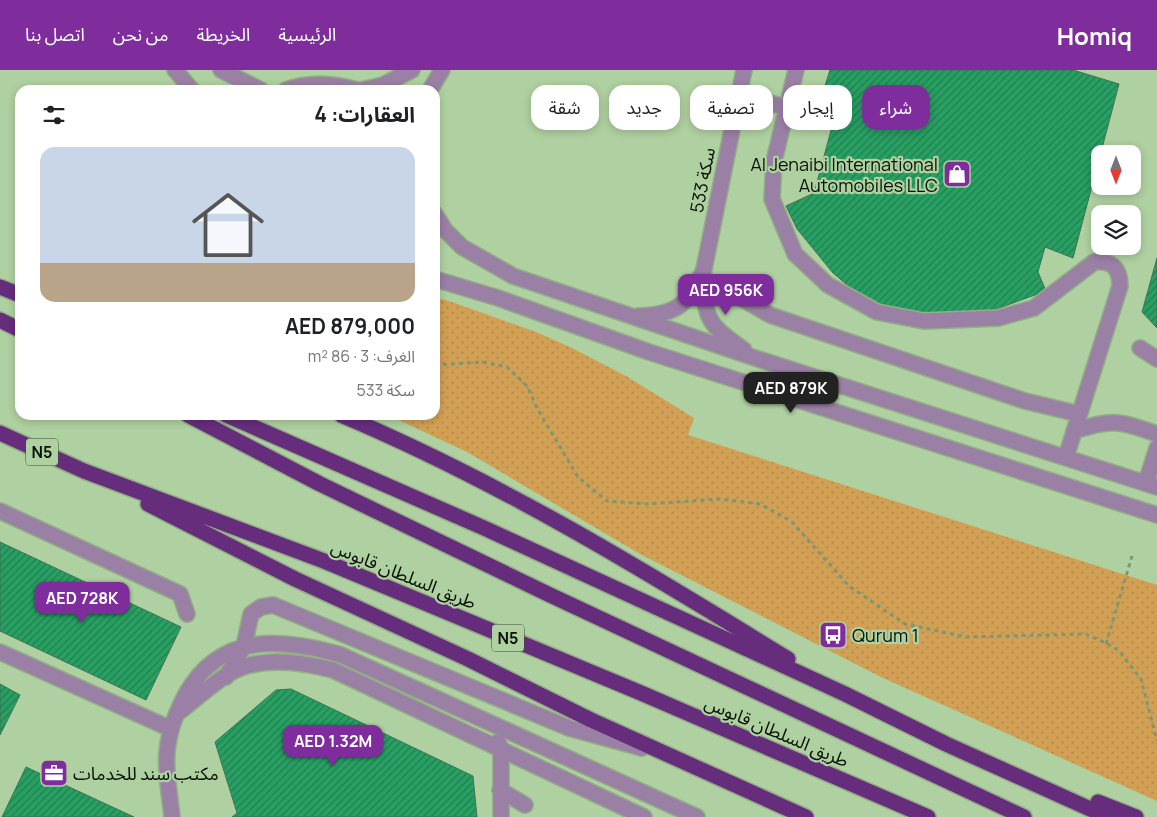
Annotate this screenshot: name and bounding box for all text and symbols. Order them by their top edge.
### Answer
text: Homiq [1057,19,1132,52]
text: اتصل بنا [25,22,85,46]
text: من نحن [113,22,168,46]
text: الخريطة [196,22,250,46]
text: الرئيسية [278,22,336,46]
chip: شقة [531,85,599,130]
chip: جديد [609,85,680,130]
chip: تصفية [690,85,773,130]
chip: إيجار [783,85,852,130]
chip: شراء [862,85,930,130]
text: العقارات: 4 [314,100,415,128]
icon: filters [40,101,68,129]
street label: سكة 533 [684,145,720,215]
north arrow [1091,145,1141,195]
map controls [1091,145,1141,255]
place label: Al Jenaibi International Automobiles LLC [750,152,938,197]
shop icon: Al Jenaibi International Automobiles LLC [942,159,972,189]
icon: home [183,180,273,270]
button: layers [1091,205,1141,255]
pin: AED 956K [674,274,778,316]
text: AED 956K [689,279,763,301]
text: AED 879,000 [285,312,415,340]
text: الغرف: 3 · 86 m² [308,345,415,367]
pin: AED 879K [739,372,843,414]
text: AED 879K [754,377,828,399]
text: سكة 533 [356,379,415,401]
road number: N5 [26,438,58,466]
street label: طريق السلطان قابوس [328,534,480,614]
pin: AED 728K [30,582,134,624]
text: AED 728K [46,587,118,609]
bus stop icon: Qurum 1 [818,620,848,650]
place label: Qurum 1 [852,623,919,647]
road number: N5 [492,624,524,652]
street label: طريق السلطان قابوس [701,690,853,772]
pin: AED 1.32M [276,724,390,767]
text: AED 1.32M [294,730,372,752]
office icon: مكتب سند للخدمات [39,758,69,788]
place label: مكتب سند للخدمات [73,761,219,785]

